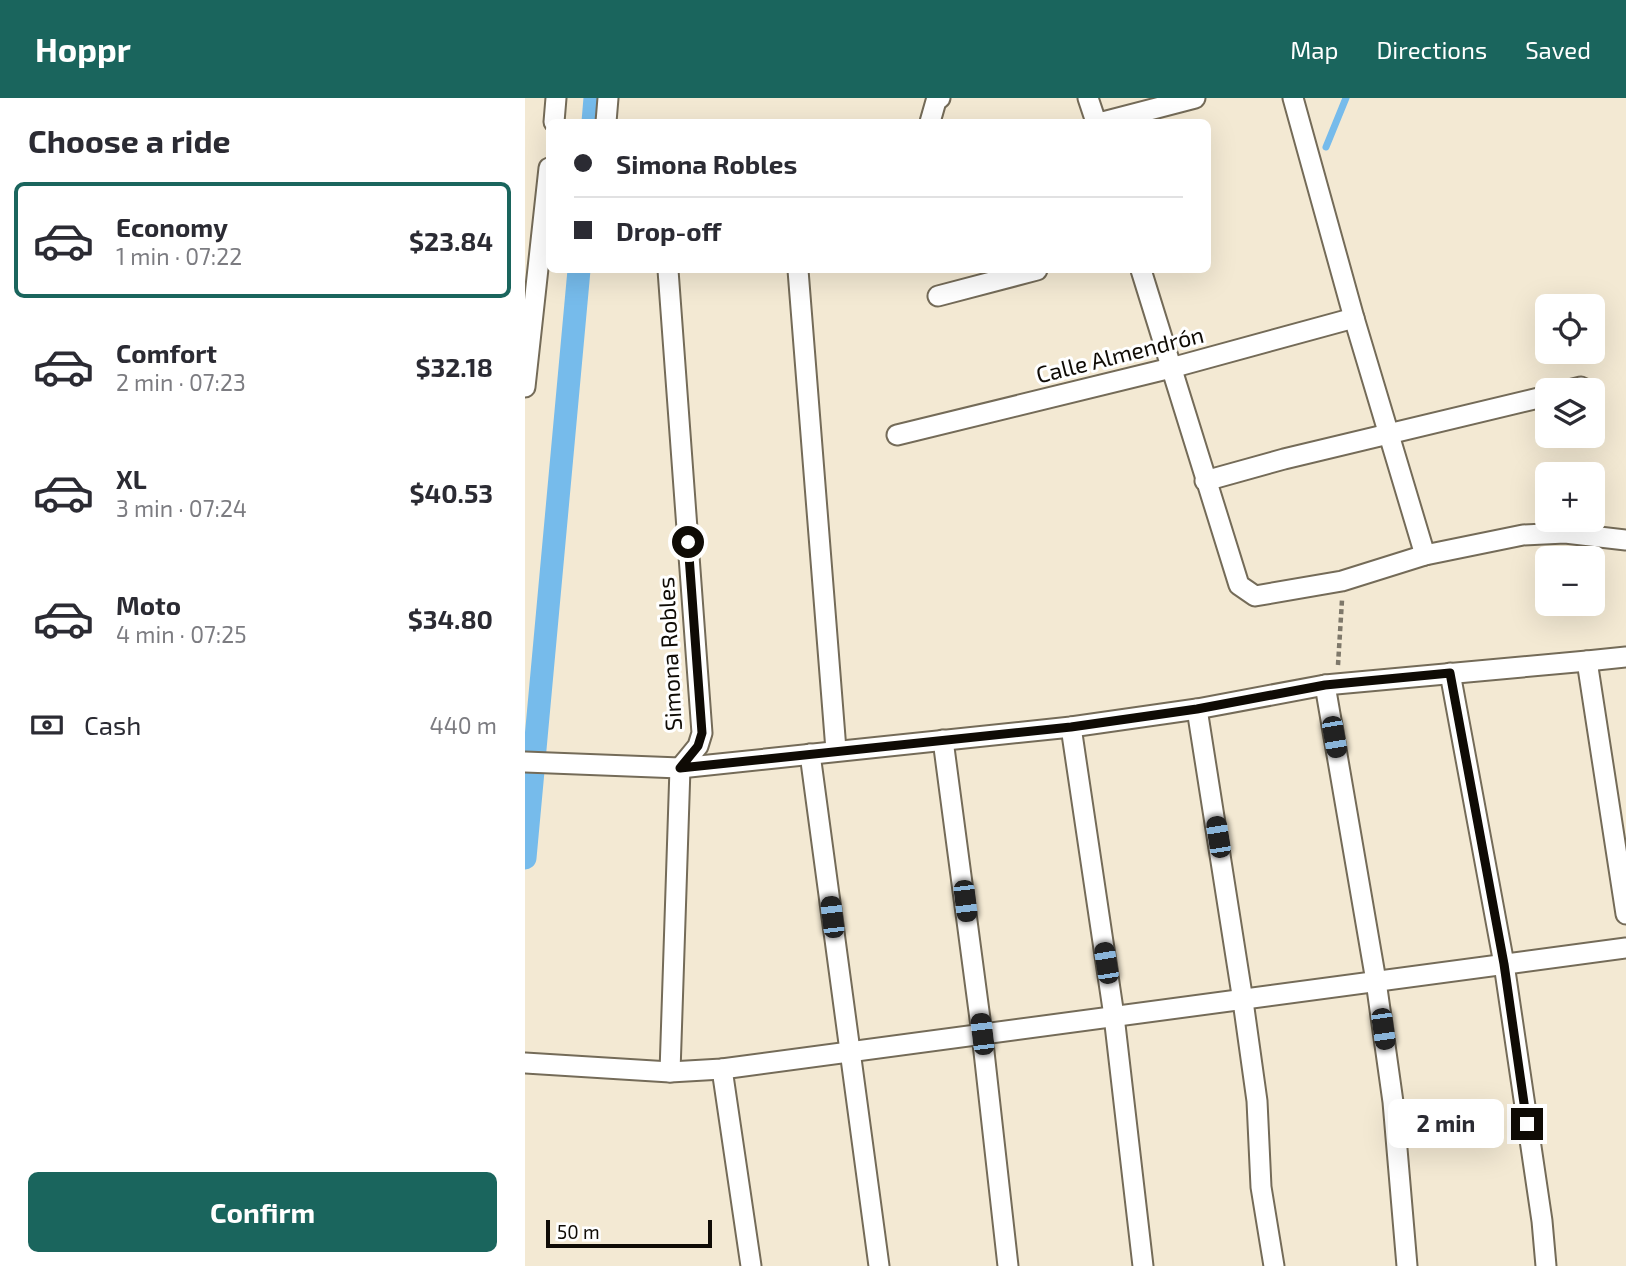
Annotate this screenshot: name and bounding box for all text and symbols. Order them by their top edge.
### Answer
text: Hoppr [35,29,131,69]
text: Map [1290,35,1338,64]
text: Directions [1376,35,1487,64]
text: Saved [1525,35,1591,64]
text: Choose a ride [28,121,231,159]
text: Simona Robles [616,148,797,179]
icon: car [32,209,95,272]
text: Economy [116,211,228,242]
text: Drop-off [616,215,721,246]
text: $23.84 [409,225,493,256]
text: 1 min · 07:22 [116,242,242,270]
map controls [1535,294,1605,616]
button: locate [1535,294,1605,364]
street label: Calle Almendrón [1033,320,1207,388]
icon: car [32,335,95,398]
text: Comfort [116,337,217,368]
text: $32.18 [415,351,493,382]
text: 2 min · 07:23 [116,368,246,396]
button: layers [1535,378,1605,448]
icon: car [32,461,95,524]
button: + [1535,462,1605,532]
text: XL [116,463,147,494]
text: $40.53 [410,477,493,508]
text: 3 min · 07:24 [116,494,247,522]
route start [672,526,704,558]
button: − [1535,546,1605,616]
street label: Simona Robles [651,576,687,732]
icon: car [32,587,95,650]
text: Moto [116,589,181,620]
text: $34.80 [408,603,493,634]
text: 4 min · 07:25 [116,620,247,648]
icon: cash [28,706,66,744]
text: Cash [84,709,141,740]
text: 440 m [430,711,497,739]
car [1321,714,1348,760]
car [1205,815,1232,859]
car [953,879,978,923]
car [820,895,845,939]
car [1093,941,1120,985]
car [1370,1007,1397,1051]
car [970,1012,995,1056]
callout: 2 min [1387,1100,1503,1148]
route end [1511,1108,1543,1140]
text: 2 min [1417,1109,1475,1137]
button: Confirm [28,1172,497,1252]
scale bar [546,1217,712,1249]
text: 50 m [557,1220,600,1243]

